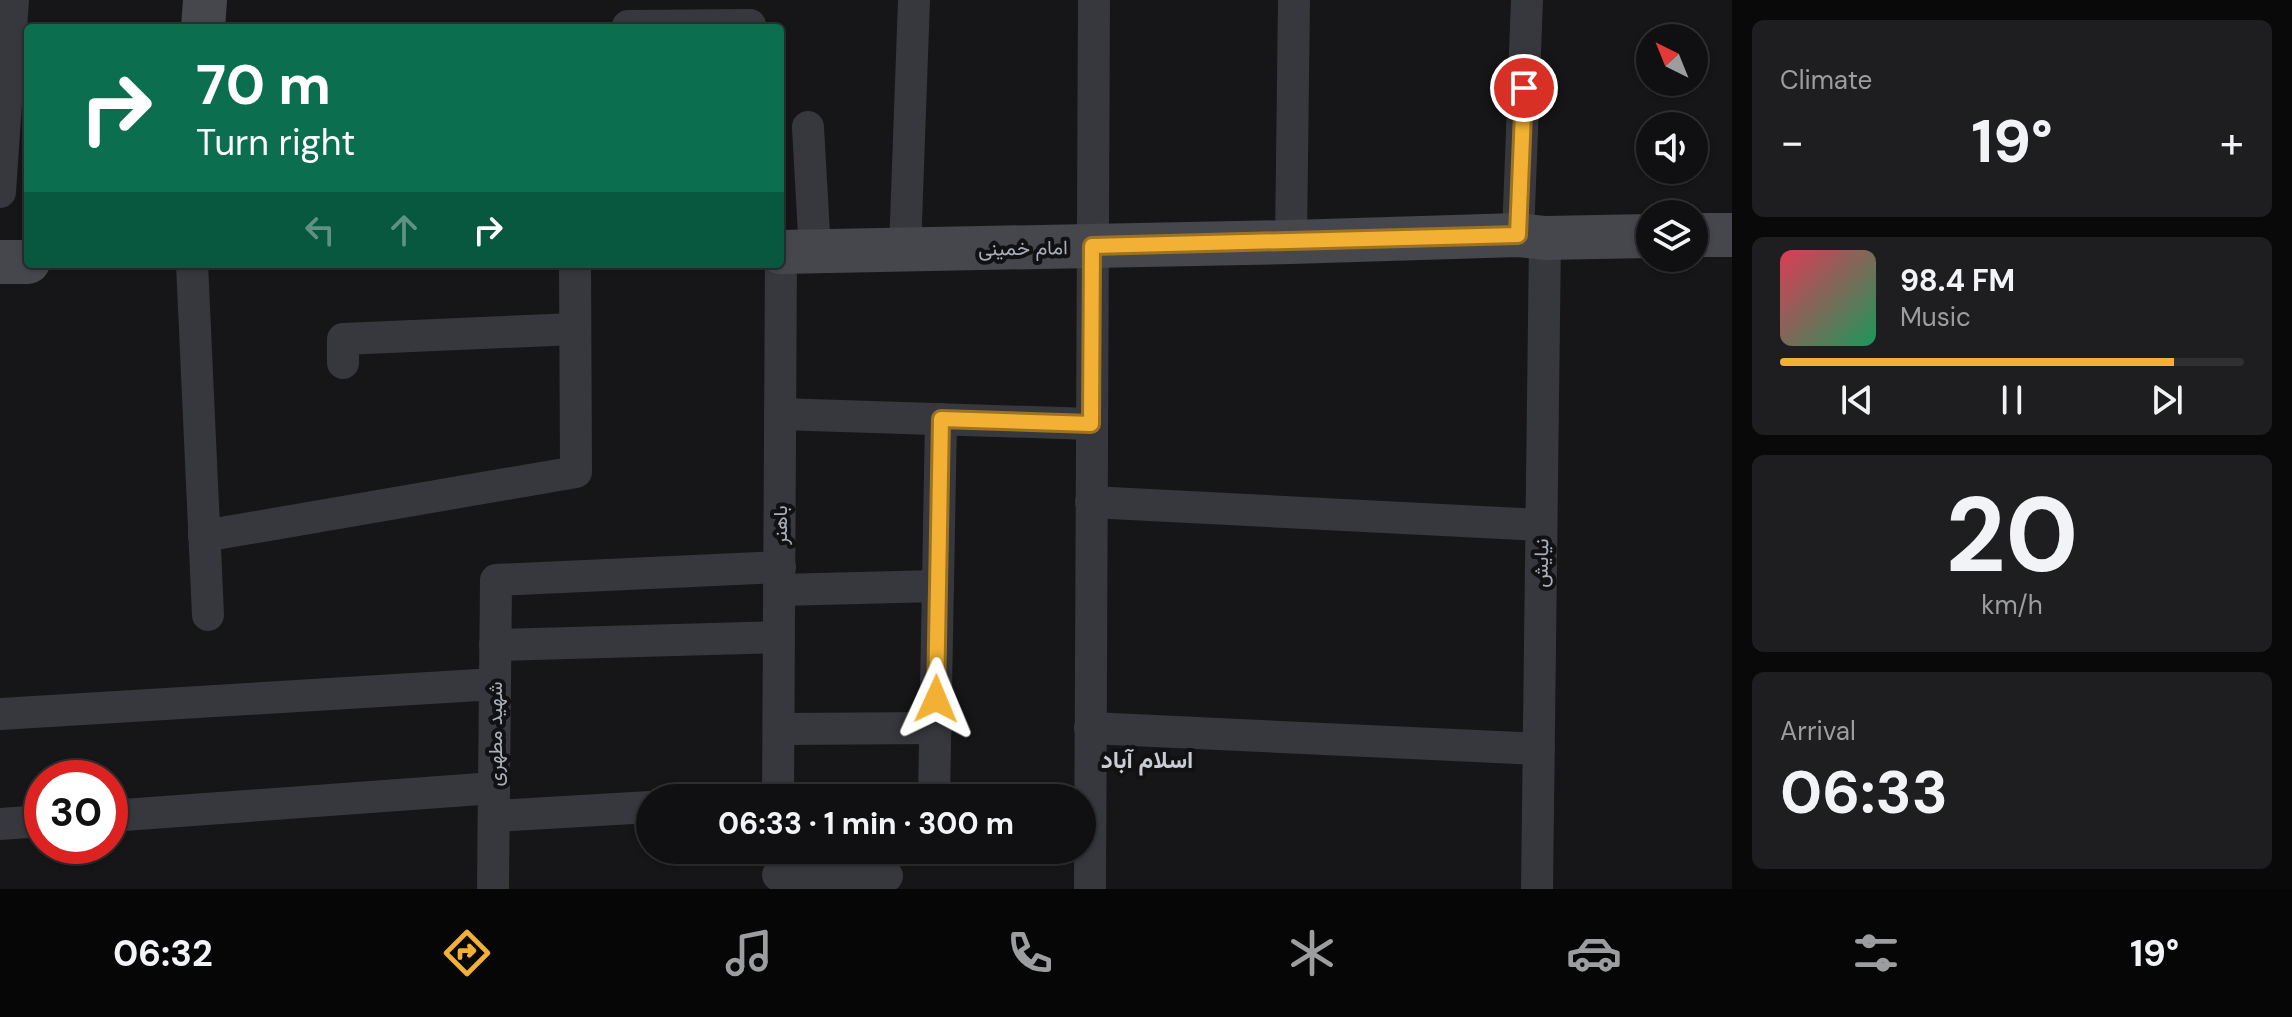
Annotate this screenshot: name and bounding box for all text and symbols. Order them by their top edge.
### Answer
north arrow [1636,24,1708,96]
map controls [1636,24,1708,272]
text: 70 m [196,48,331,121]
pin [1490,54,1558,122]
icon: right [64,56,168,160]
text: Climate [1780,63,1872,97]
icon: arrive [1502,66,1546,110]
text: 19° [1971,102,2053,181]
button: sound [1636,112,1708,184]
text: − [1780,113,1804,171]
text: + [2220,113,2244,171]
text: Turn right [196,119,355,166]
button: layers [1636,200,1708,272]
icon: left [298,208,342,252]
icon: ahead [382,208,426,252]
icon: right [466,208,510,252]
street label: امام خمینی [978,234,1068,262]
text: 98.4 FM [1900,261,2015,300]
text: Music [1900,300,1971,334]
icon: previous [1835,378,1879,422]
icon: pause [1990,378,2034,422]
icon: next [2145,378,2189,422]
text: 20 [1946,468,2078,603]
street label: باهنر [767,505,793,546]
street label: نیایش [1528,538,1554,588]
text: km/h [1981,588,2043,622]
position arrow [894,657,978,741]
street label: شهید مطهری [482,682,508,786]
text: Arrival [1780,714,1856,748]
district label: اسلام آباد [1101,744,1193,776]
text: 06:33 [1780,753,1948,832]
speed limit sign: 30 [24,760,128,864]
text: 06:33 · 1 min · 300 m [718,804,1014,843]
icon: directions [439,925,495,981]
icon: music [721,925,777,981]
icon: phone [1002,925,1058,981]
icon: climate [1284,925,1340,981]
icon: car [1566,925,1622,981]
icon: filters [1848,925,1904,981]
text: 06:32 [113,930,213,977]
text: 19° [2130,930,2179,977]

